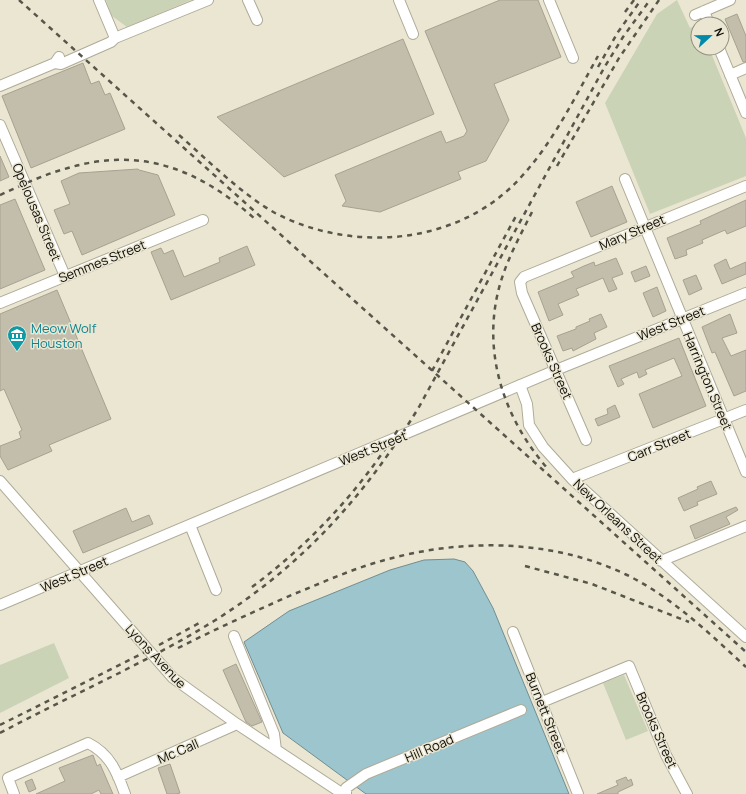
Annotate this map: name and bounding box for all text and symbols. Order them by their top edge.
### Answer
north arrow [690,16,730,56]
text: N [711,26,728,39]
street label: Opelousas Street [8,160,66,264]
street label: Mary Street [596,210,668,254]
street label: Semmes Street [56,235,148,287]
street label: West Street [634,301,708,345]
place label: Meow Wolf Houston [31,319,97,352]
street label: Brooks Street [527,320,577,402]
museum icon: Meow Wolf Houston [6,324,28,352]
street label: Harrington Street [679,329,737,433]
street label: Carr Street [625,424,693,466]
street label: West Street [336,426,410,470]
street label: New Orleans Street [569,475,667,567]
street label: West Street [37,552,111,596]
street label: Lyons Avenue [121,620,191,692]
street label: Burnett Street [522,670,570,756]
street label: Brooks Street [632,689,682,771]
street label: Hill Road [402,730,456,766]
street label: Mc Call [155,734,201,768]

